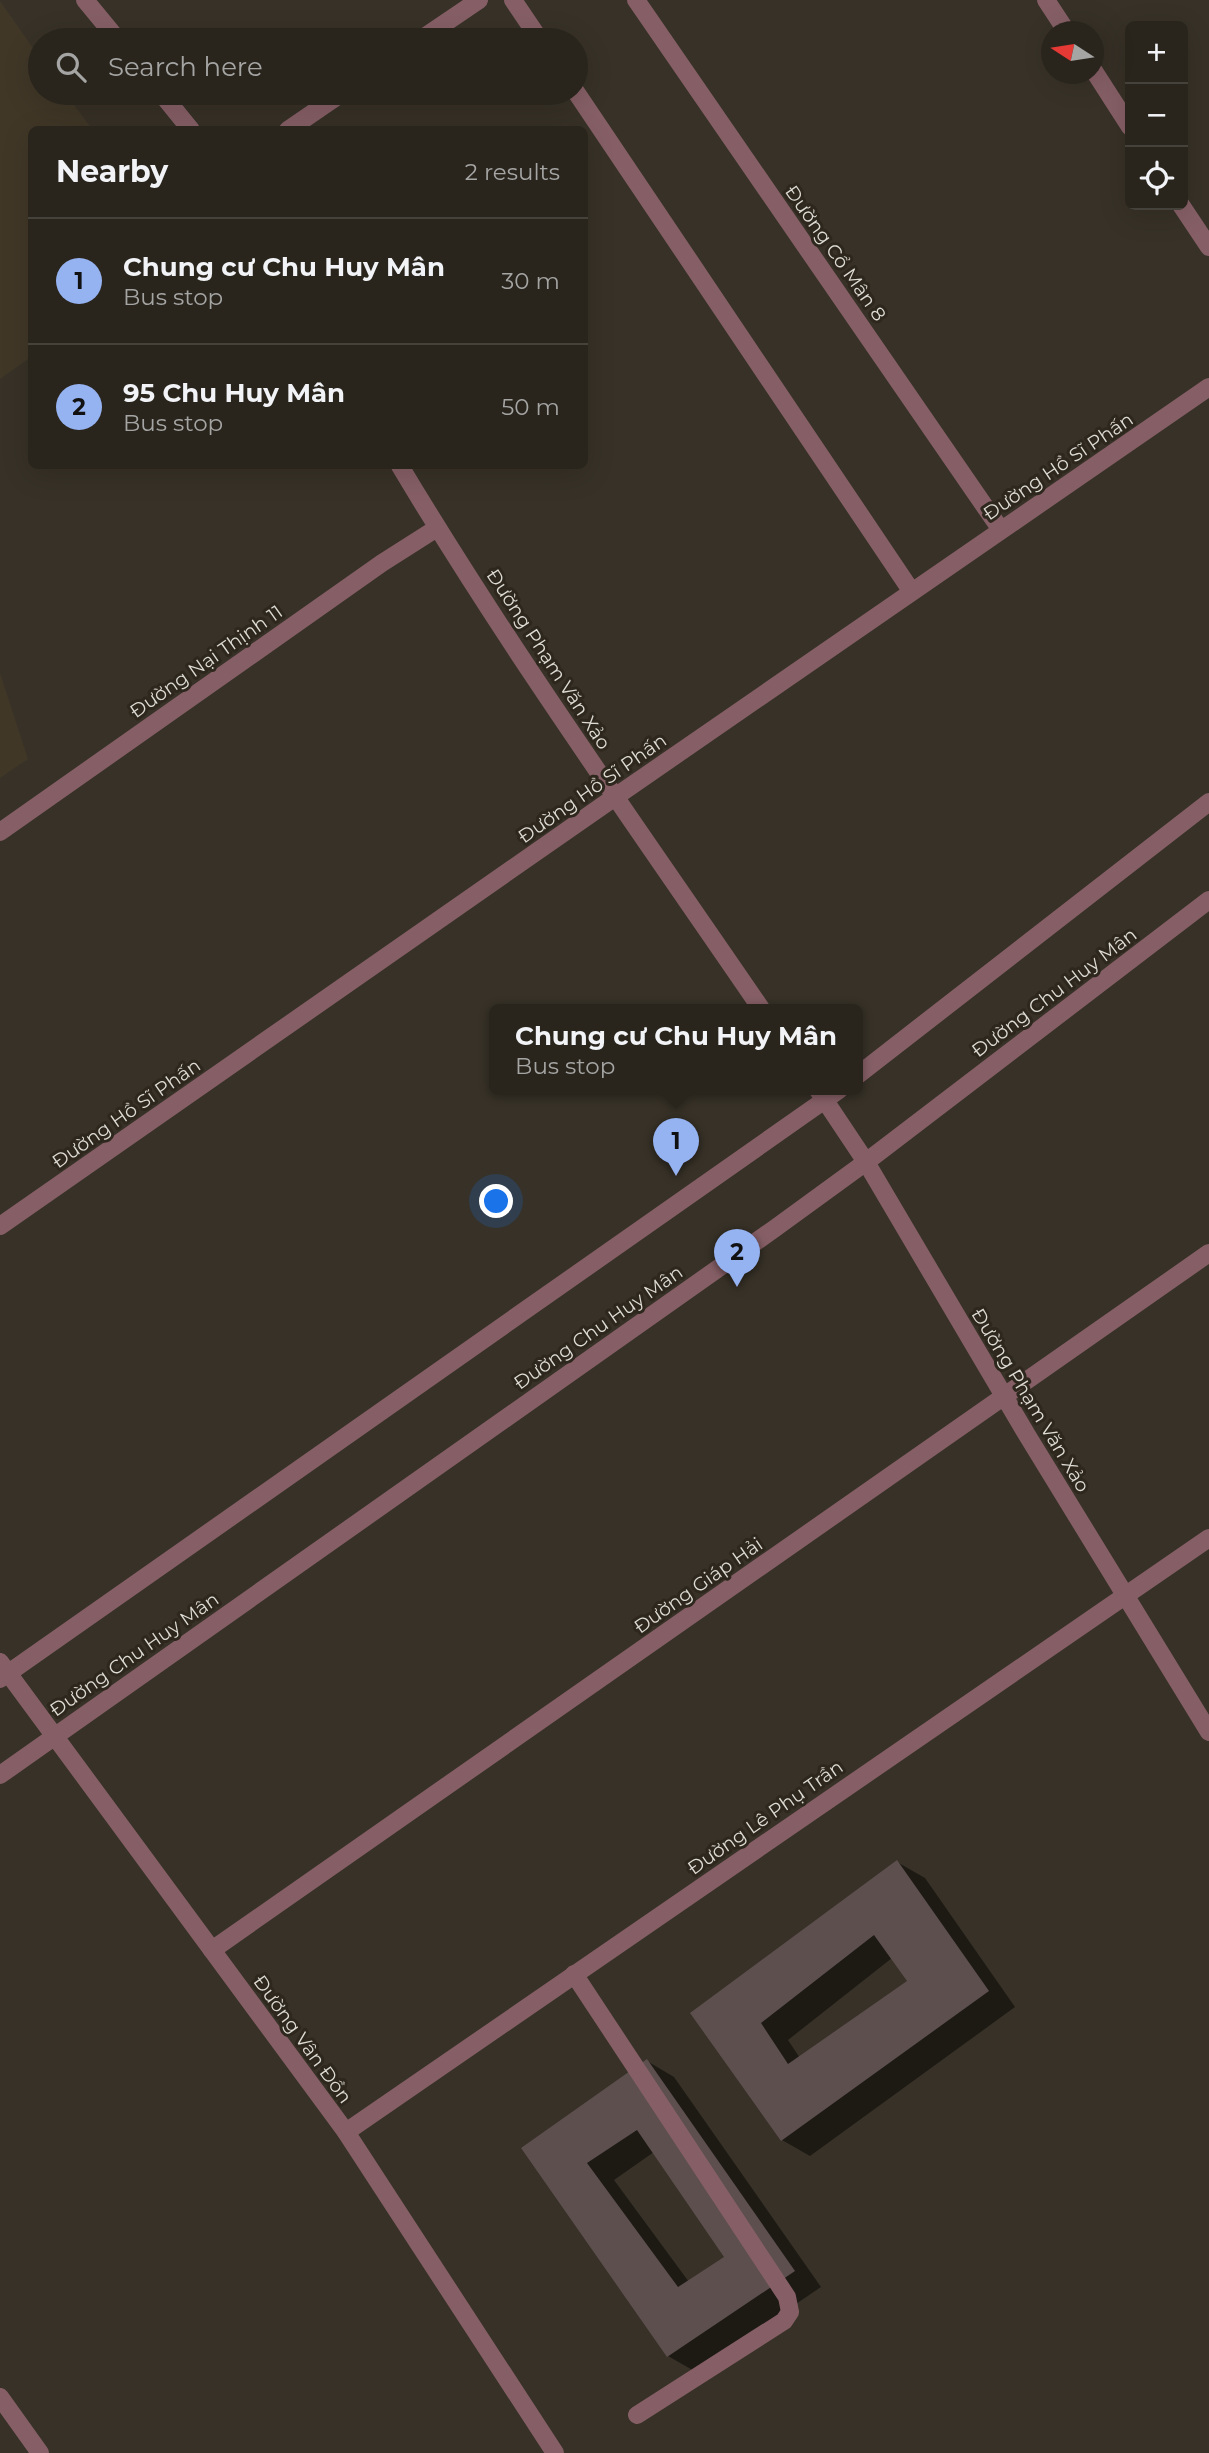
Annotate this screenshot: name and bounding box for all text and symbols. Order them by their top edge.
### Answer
north arrow [1041,21,1104,84]
map controls [1125,21,1188,210]
button: + [1125,21,1188,84]
search box [28,28,588,105]
icon: search [52,48,90,86]
text: Search here [108,51,263,83]
button: − [1125,84,1188,147]
button: locate [1125,147,1188,210]
text: Nearby [56,153,168,190]
text: 2 results [465,158,560,186]
street label: Đường Cổ Mân 8 [780,181,891,326]
text: Chung cư Chu Huy Mân [123,251,445,283]
text: 1 [74,267,84,295]
text: 30 m [501,267,560,295]
text: Bus stop [123,283,223,311]
text: 95 Chu Huy Mân [123,377,345,409]
text: 2 [72,393,86,421]
text: 50 m [501,393,560,421]
street label: Đường Hồ Sĩ Phấn [979,408,1138,525]
text: Bus stop [123,409,223,437]
street label: Đường Phạm Văn Xảo [482,565,616,754]
street label: Đường Nại Thịnh 11 [126,600,287,723]
street label: Đường Hồ Sĩ Phấn [514,729,671,848]
street label: Đường Chu Huy Mân [967,923,1141,1062]
popup [489,1004,863,1095]
text: Chung cư Chu Huy Mân [515,1020,837,1052]
text: Bus stop [515,1052,615,1080]
street label: Đường Hồ Sĩ Phấn [48,1054,205,1173]
pin: 1 [653,1118,699,1176]
your location [479,1184,513,1218]
pin: 2 [714,1229,760,1287]
street label: Đường Chu Huy Mân [509,1260,687,1394]
street label: Đường Phạm Văn Xảo [967,1304,1095,1496]
street label: Đường Giáp Hải [630,1532,767,1638]
street label: Đường Chu Huy Mân [45,1587,223,1721]
street label: Đường Lê Phụ Trần [683,1755,847,1880]
street label: Đường Vân Đồn [248,1971,357,2108]

